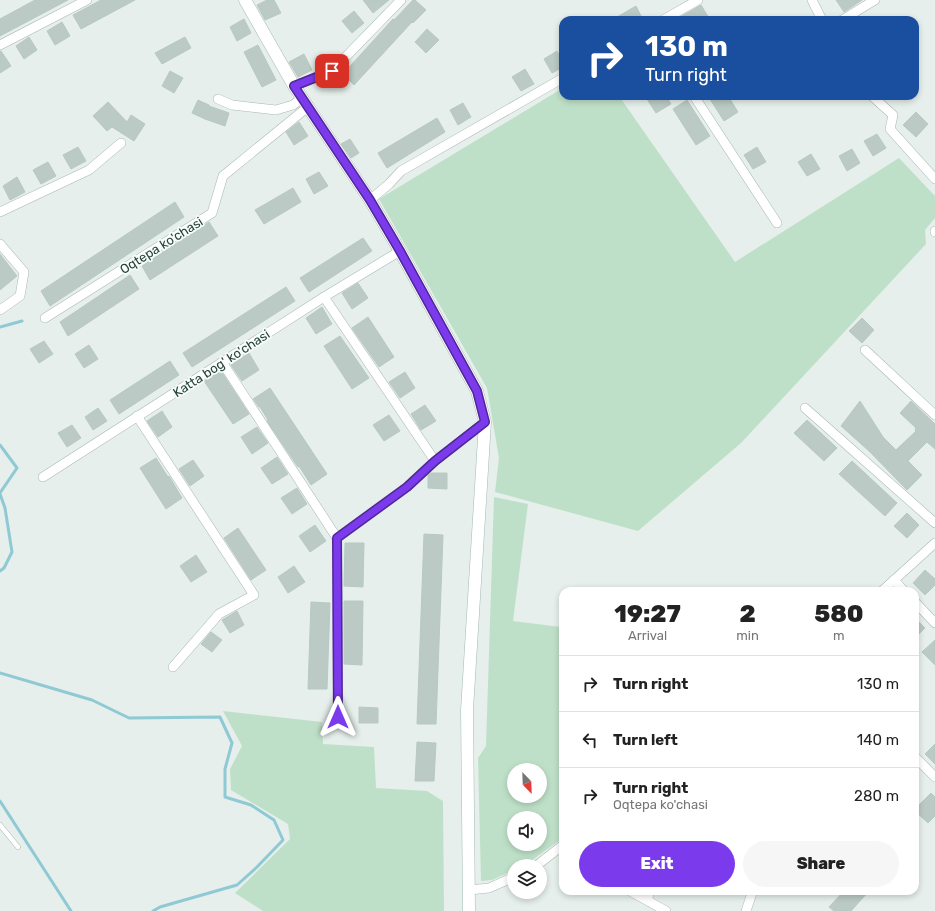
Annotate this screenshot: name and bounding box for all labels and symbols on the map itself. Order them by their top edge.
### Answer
pin [315,54,349,88]
street label: Oqtepa ko'chasi [117,214,206,277]
street label: Katta bog' ko'chasi [170,327,273,401]
position arrow [317,696,359,738]
north arrow [507,763,547,803]

